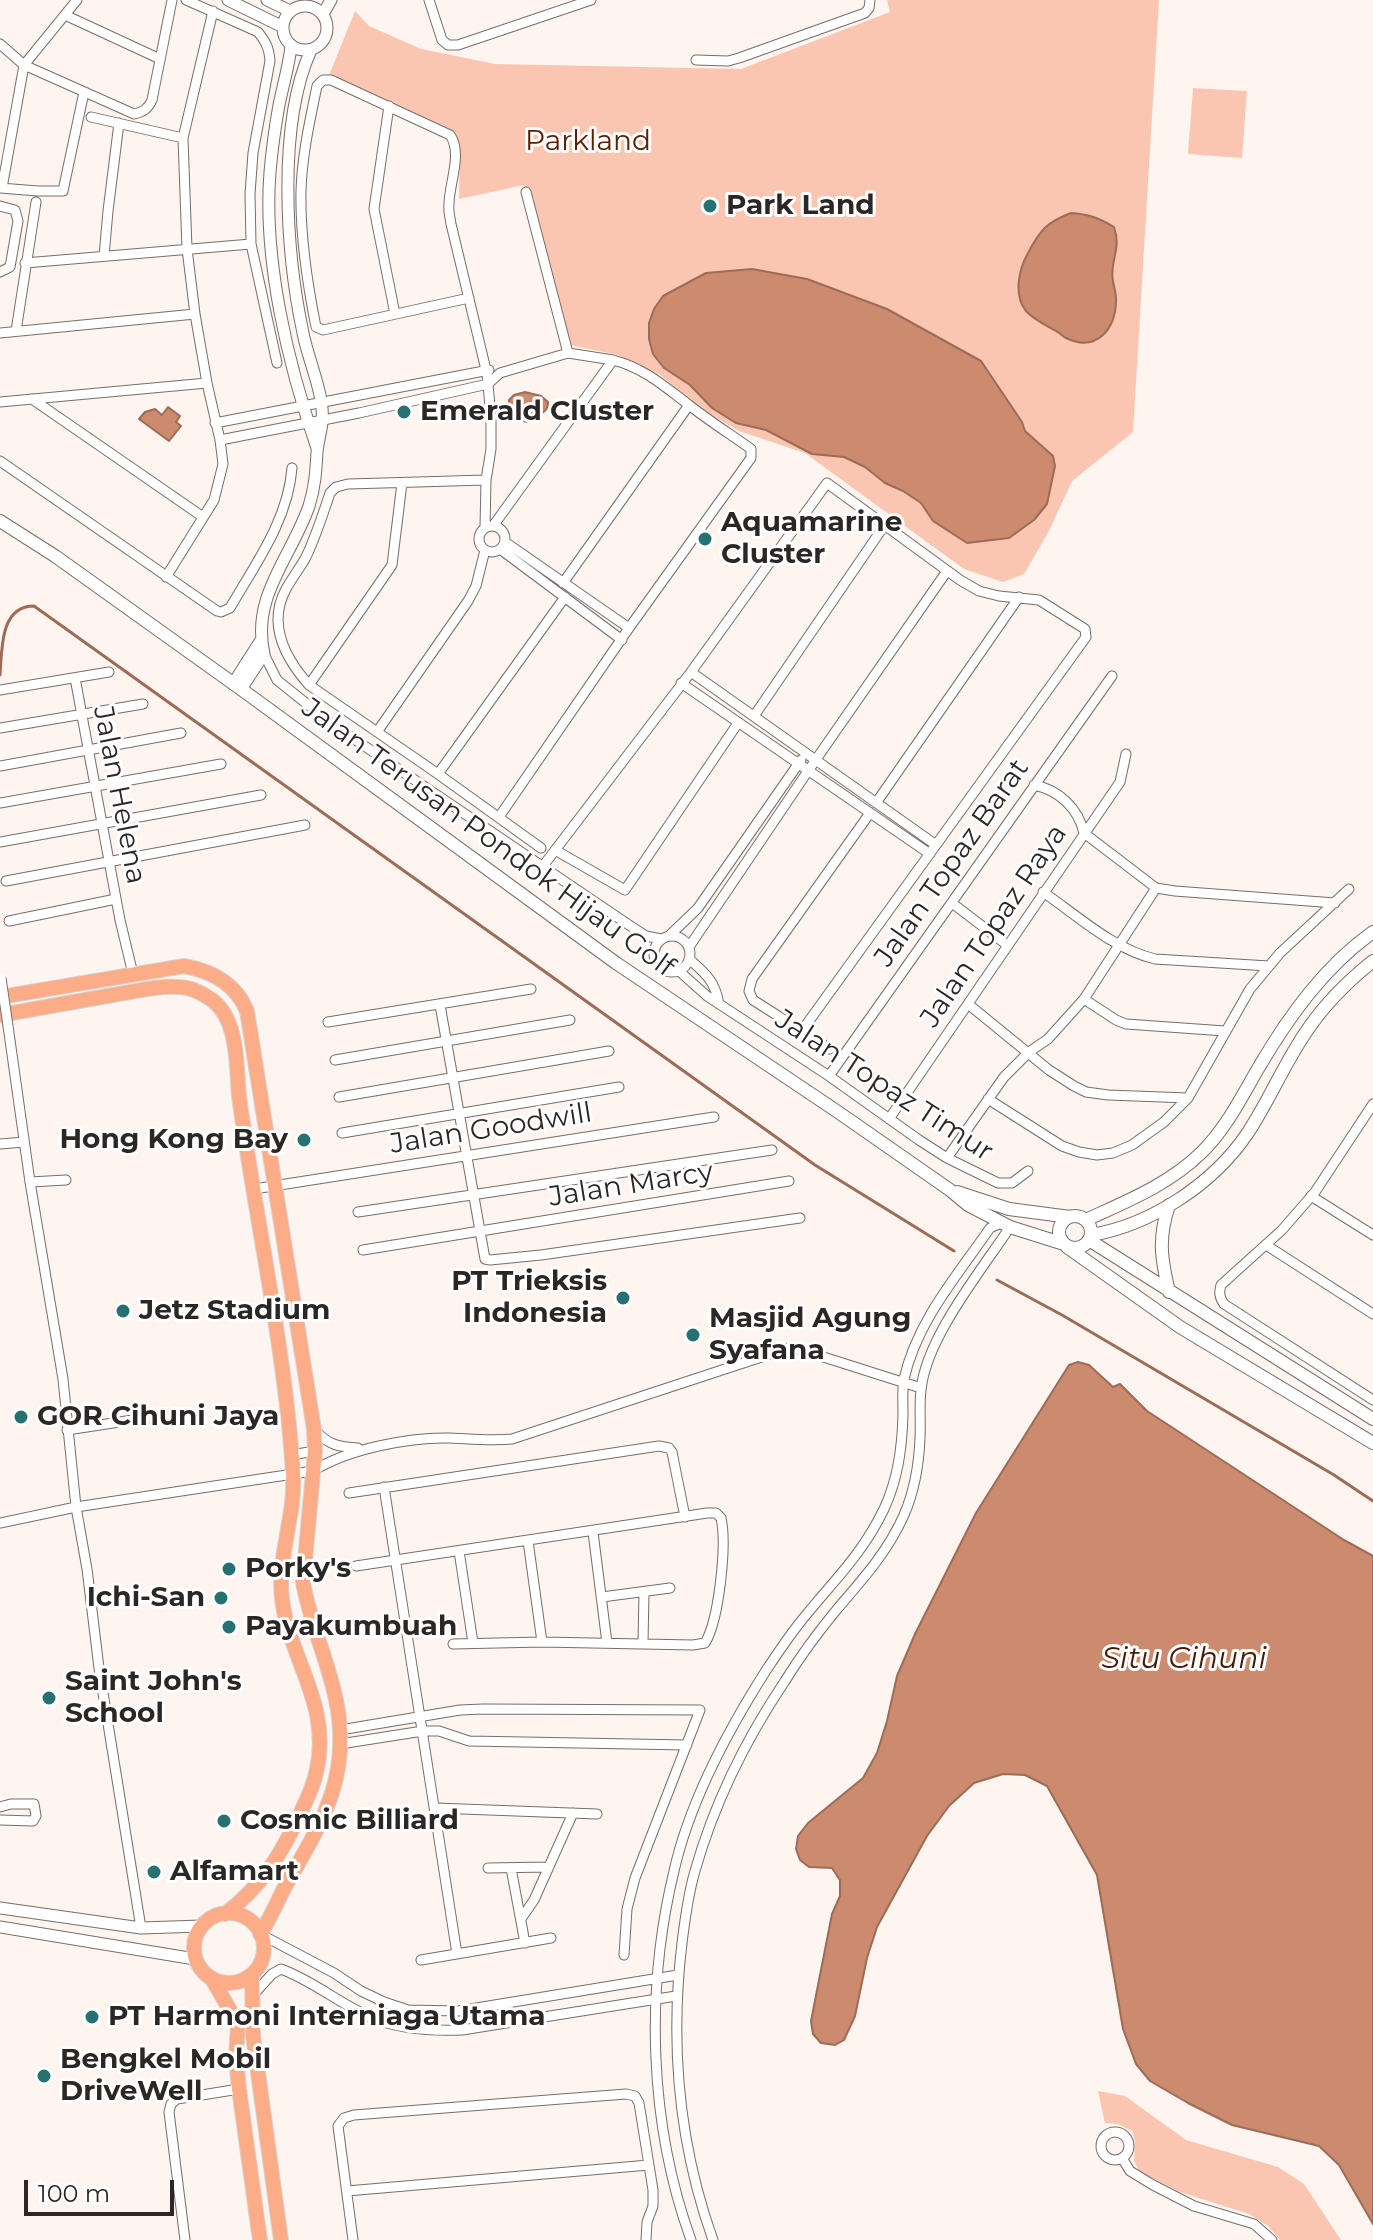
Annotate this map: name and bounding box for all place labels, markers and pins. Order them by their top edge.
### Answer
place label: Park Land [726,189,875,223]
marker: Park Land [701,197,719,215]
place label: Emerald Cluster [420,395,654,429]
marker: Emerald Cluster [395,403,413,421]
place label: Aquamarine Cluster [721,506,902,572]
marker: Aquamarine Cluster [696,530,714,548]
place label: Hong Kong Bay [59,1123,288,1157]
marker: Hong Kong Bay [295,1131,313,1149]
place label: PT Trieksis Indonesia [451,1265,607,1331]
marker: PT Trieksis Indonesia [614,1289,632,1307]
place label: Jetz Stadium [139,1294,330,1328]
marker: Jetz Stadium [114,1302,132,1320]
place label: Masjid Agung Syafana [709,1302,911,1368]
marker: Masjid Agung Syafana [684,1326,702,1344]
place label: GOR Cihuni Jaya [37,1400,279,1434]
marker: GOR Cihuni Jaya [12,1408,30,1426]
place label: Porky's [245,1552,351,1586]
marker: Porky's [220,1560,238,1578]
place label: Ichi-San [87,1581,205,1615]
marker: Ichi-San [212,1589,230,1607]
place label: Payakumbuah [245,1610,457,1644]
marker: Payakumbuah [220,1618,238,1636]
place label: Saint John's School [65,1665,242,1731]
marker: Saint John's School [40,1689,58,1707]
place label: Cosmic Billiard [240,1804,459,1838]
marker: Cosmic Billiard [215,1812,233,1830]
place label: Alfamart [170,1855,299,1889]
marker: Alfamart [145,1863,163,1881]
place label: PT Harmoni Interniaga Utama [108,2000,546,2034]
marker: PT Harmoni Interniaga Utama [83,2008,101,2026]
place label: Bengkel Mobil DriveWell [60,2043,271,2109]
marker: Bengkel Mobil DriveWell [35,2067,53,2085]

